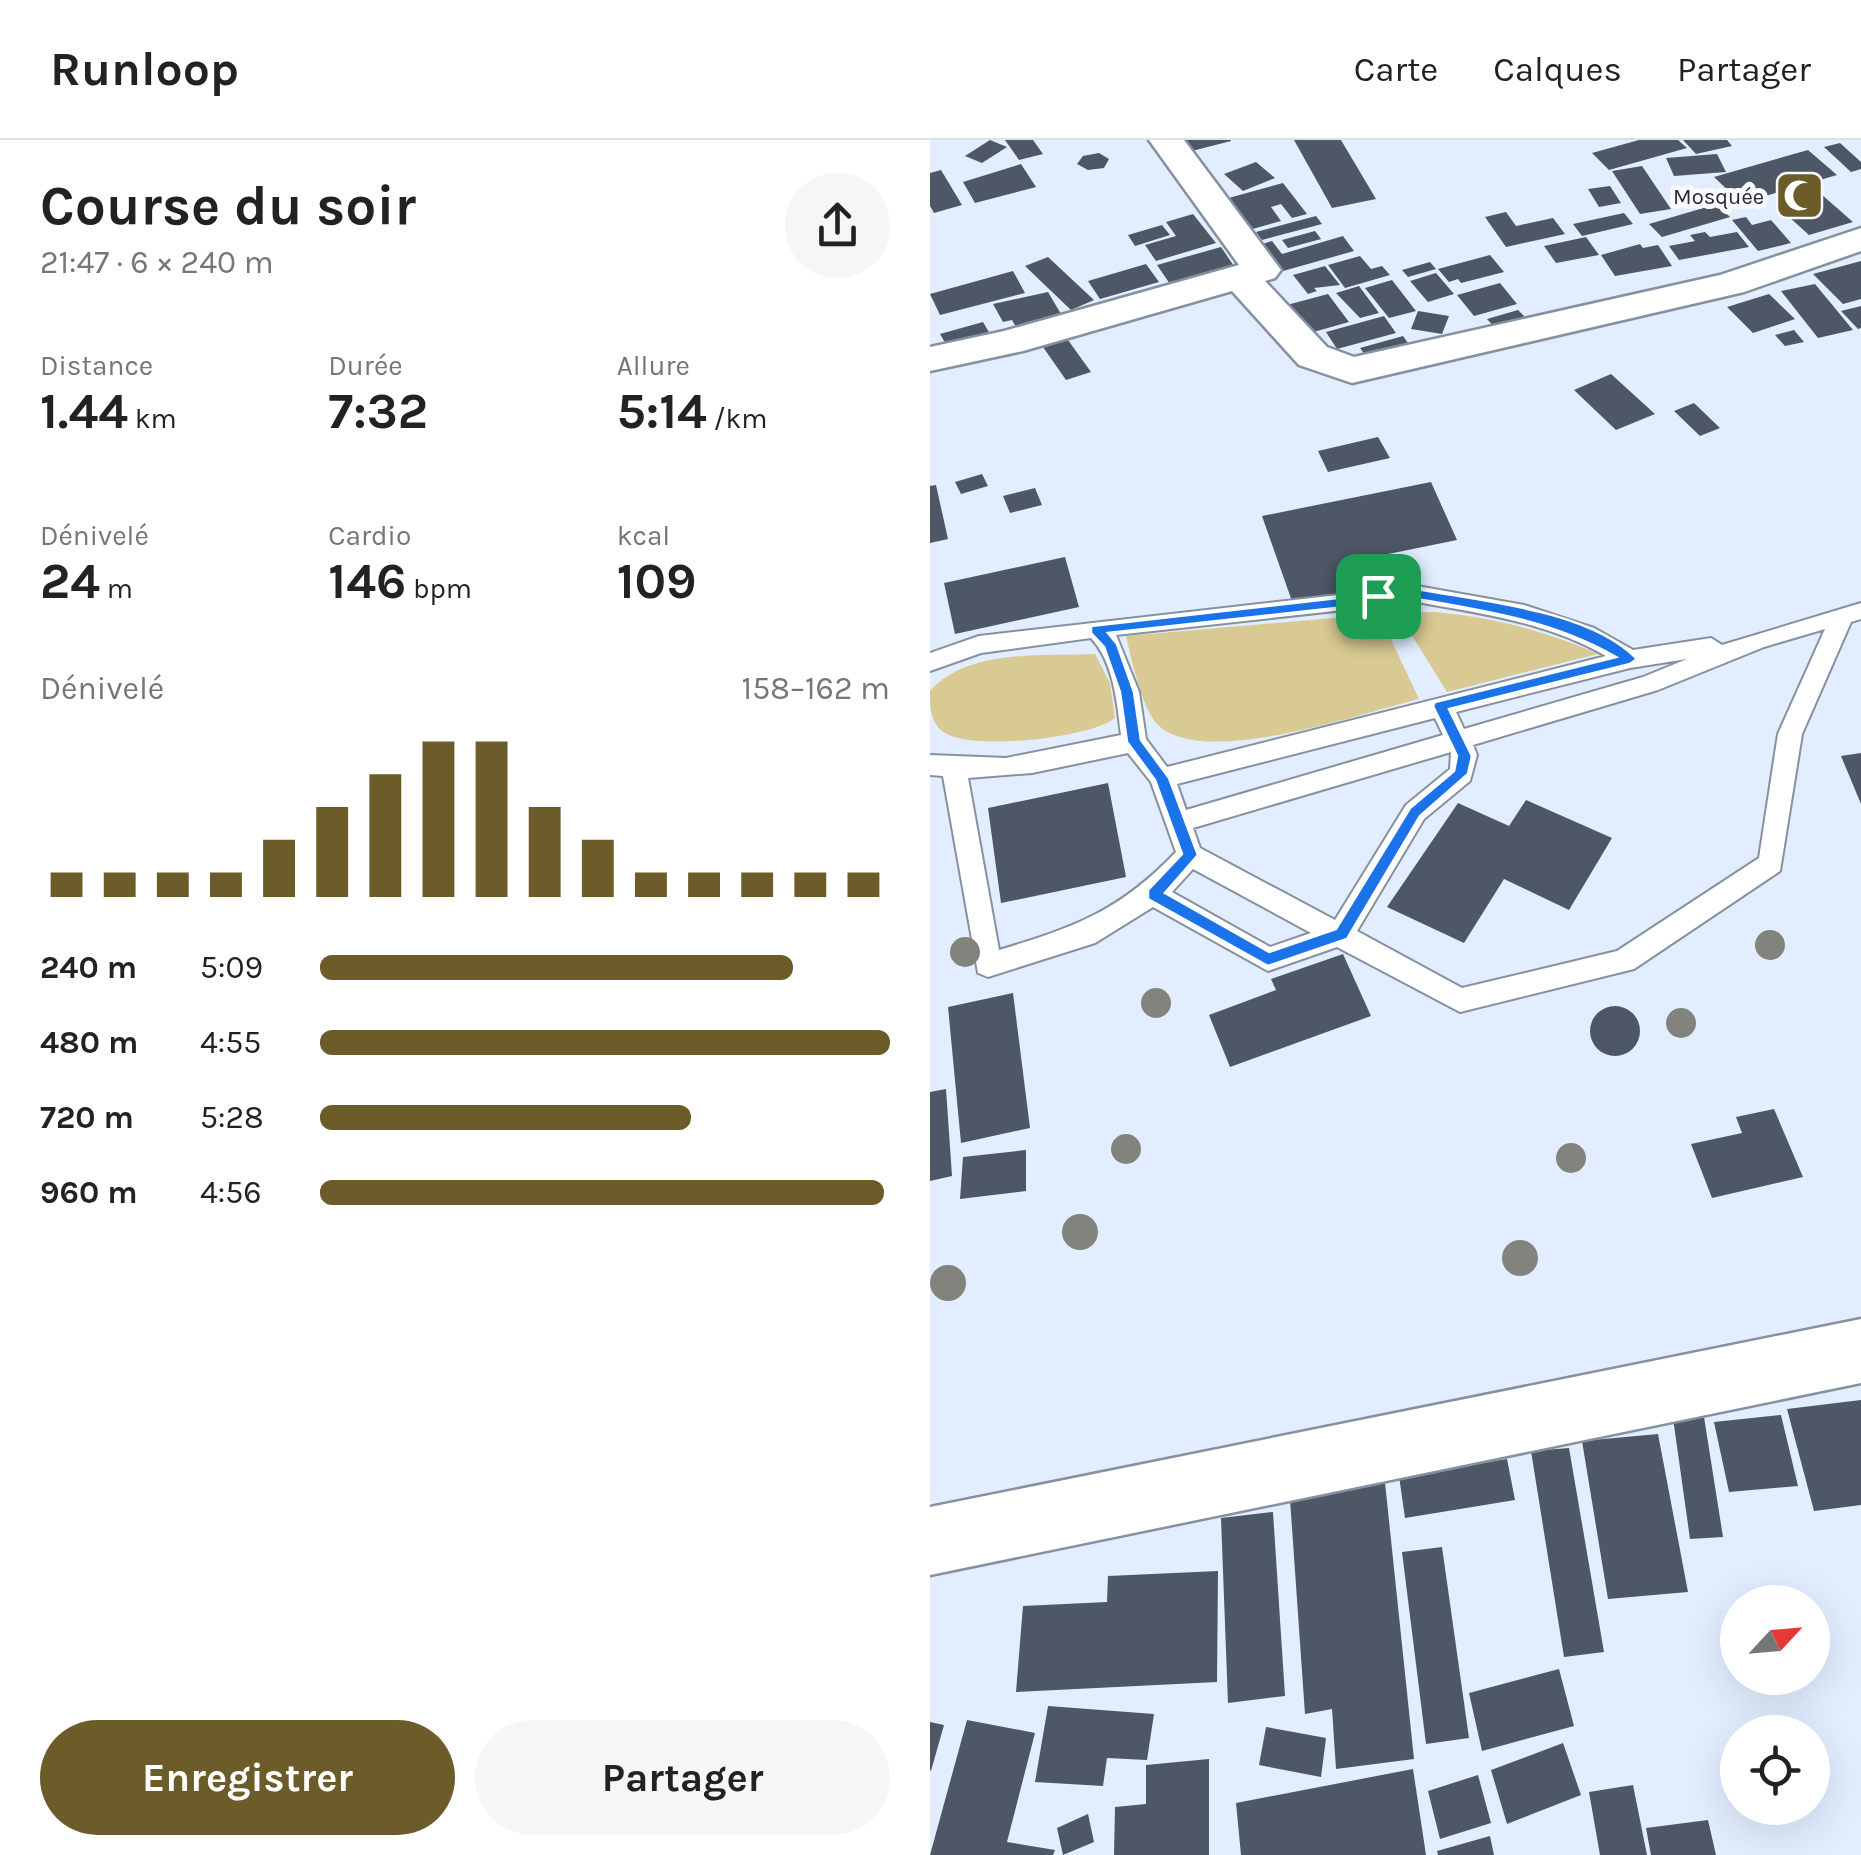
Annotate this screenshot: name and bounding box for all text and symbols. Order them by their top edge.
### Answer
text: Runloop [50,41,239,97]
text: Carte [1354,49,1438,90]
text: Calques [1493,49,1622,90]
text: Partager [1677,49,1811,90]
mosque icon: Mosquée [1773,170,1825,222]
button: share [785,173,890,278]
text: Course du soir [40,174,416,238]
place label: Mosquée [1673,184,1764,210]
text: 21:47 · 6 × 240 m [40,244,274,281]
text: Distance [40,349,153,382]
text: Durée [328,349,403,382]
text: Allure [617,349,690,382]
text: 1.44 [40,382,128,441]
text: 7:32 [328,382,428,441]
text: 5:14 [617,382,707,441]
text: km [128,402,177,435]
text: /km [707,402,768,435]
text: Dénivelé [40,519,149,552]
text: Cardio [328,519,411,552]
text: kcal [617,519,670,552]
text: 24 [40,552,100,611]
text: 146 [328,552,406,611]
text: 109 [617,552,697,611]
pin [1336,554,1421,639]
icon: arrive [1351,569,1406,624]
text: m [100,572,133,605]
text: bpm [406,572,472,605]
text: Dénivelé [40,670,164,707]
text: 158–162 m [742,670,890,707]
text: 240 m [40,949,137,986]
text: 5:09 [200,949,263,986]
text: 480 m [40,1024,138,1061]
text: 4:55 [200,1024,261,1061]
text: 720 m [40,1099,134,1136]
text: 5:28 [200,1099,264,1136]
text: 960 m [40,1174,138,1211]
text: 4:56 [200,1174,262,1211]
north arrow [1720,1585,1830,1695]
map controls [1720,1585,1830,1825]
button: locate [1720,1715,1830,1825]
button: Enregistrer [40,1720,455,1835]
button: Partager [475,1720,890,1835]

